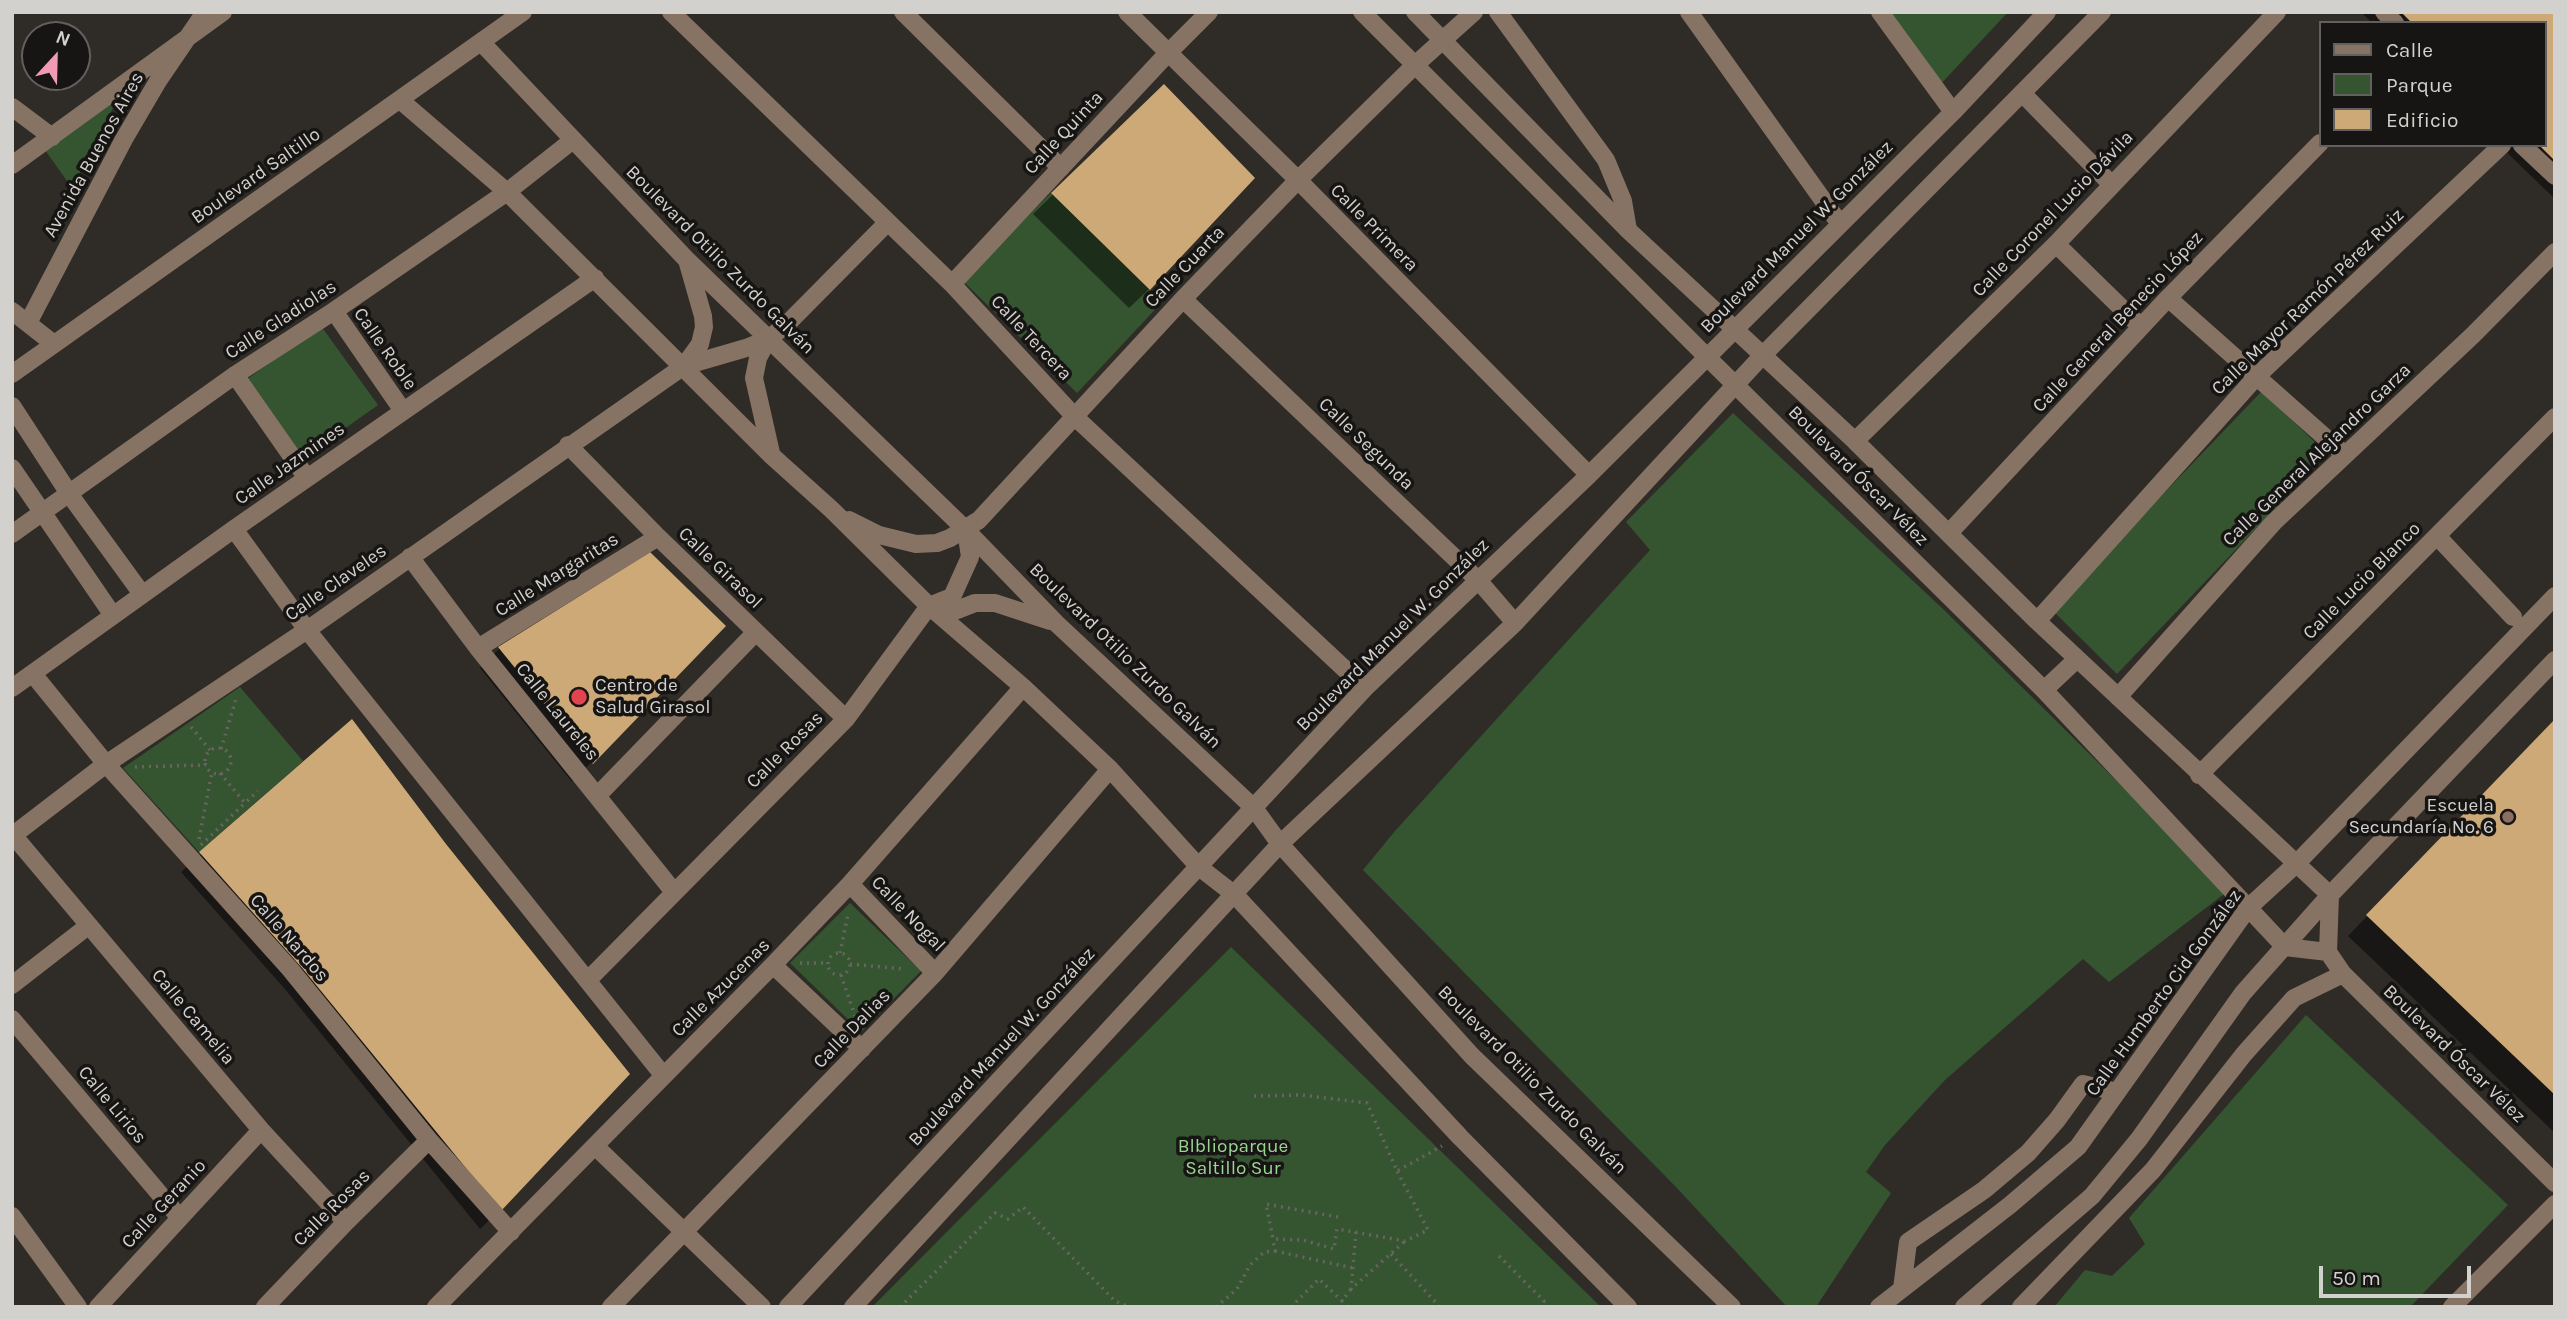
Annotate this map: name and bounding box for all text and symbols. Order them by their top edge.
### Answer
north arrow [21,21,91,91]
legend [2318,21,2546,147]
text: N [53,26,74,51]
text: Calle [2386,38,2433,62]
street label: Avenida Buenos Aires [39,68,149,242]
text: Parque [2386,73,2453,97]
street label: Calle Quinta [1020,87,1108,179]
text: Edificio [2386,108,2459,132]
street label: Boulevard Saltillo [187,123,325,229]
street label: Calle Coronel Lucio Dávila [1968,126,2138,302]
street label: Boulevard Manuel W. González [1696,136,1898,338]
street label: Boulevard Otilio Zurdo Galván [621,161,819,359]
street label: Calle Primera [1325,179,1423,277]
street label: Calle Mayor Ramón Pérez Ruiz [2207,204,2409,400]
street label: Calle Cuarta [1140,221,1230,313]
street label: Calle General Benecio López [2028,227,2208,417]
street label: Calle Gladiolas [221,276,341,364]
street label: Calle Tercera [986,291,1076,385]
street label: Calle Roble [348,303,422,395]
street label: Calle General Alejandro Garza [2218,359,2416,551]
street label: Calle Segunda [1314,393,1418,495]
street label: Boulevard Óscar Vélez [1783,401,1933,551]
street label: Calle Jazmines [231,418,349,510]
street label: Calle Lucio Blanco [2298,517,2426,645]
street label: Calle Girasol [673,522,767,614]
street label: Calle Margaritas [491,528,623,622]
street label: Boulevard Manuel W. González [1292,534,1494,736]
street label: Calle Claveles [281,540,391,626]
street label: Boulevard Otilio Zurdo Galván [1024,558,1226,754]
street label: Calle Laureles [511,658,603,766]
place label: Centro de Salud Girasol [595,675,710,719]
marker: Centro de Salud Girasol [569,687,589,707]
street label: Calle Rosas [742,707,828,793]
place label: Escuela Secundaría No. 6 [2349,795,2494,839]
marker: Escuela Secundaría No. 6 [2500,809,2516,825]
street label: Calle Nogal [866,871,950,957]
street label: Calle Humberto Cid González [2081,885,2247,1101]
street label: Calle Nardos [245,889,333,987]
street label: Calle Azucenas [667,934,775,1042]
street label: Boulevard Manuel W. González [904,943,1100,1151]
street label: Calle Camelia [146,964,240,1070]
street label: Boulevard Óscar Vélez [2378,980,2530,1128]
street label: Boulevard Otilio Zurdo Galván [1433,981,1631,1179]
street label: Calle Dalias [809,985,895,1073]
street label: Calle Lirios [73,1061,151,1149]
park label: Blblioparque Saltillo Sur [1178,1136,1288,1180]
street label: Calle Geranio [117,1155,211,1253]
street label: Calle Rosas [289,1165,375,1251]
scale bar [2322,1252,2474,1296]
text: 50 m [2332,1266,2381,1290]

